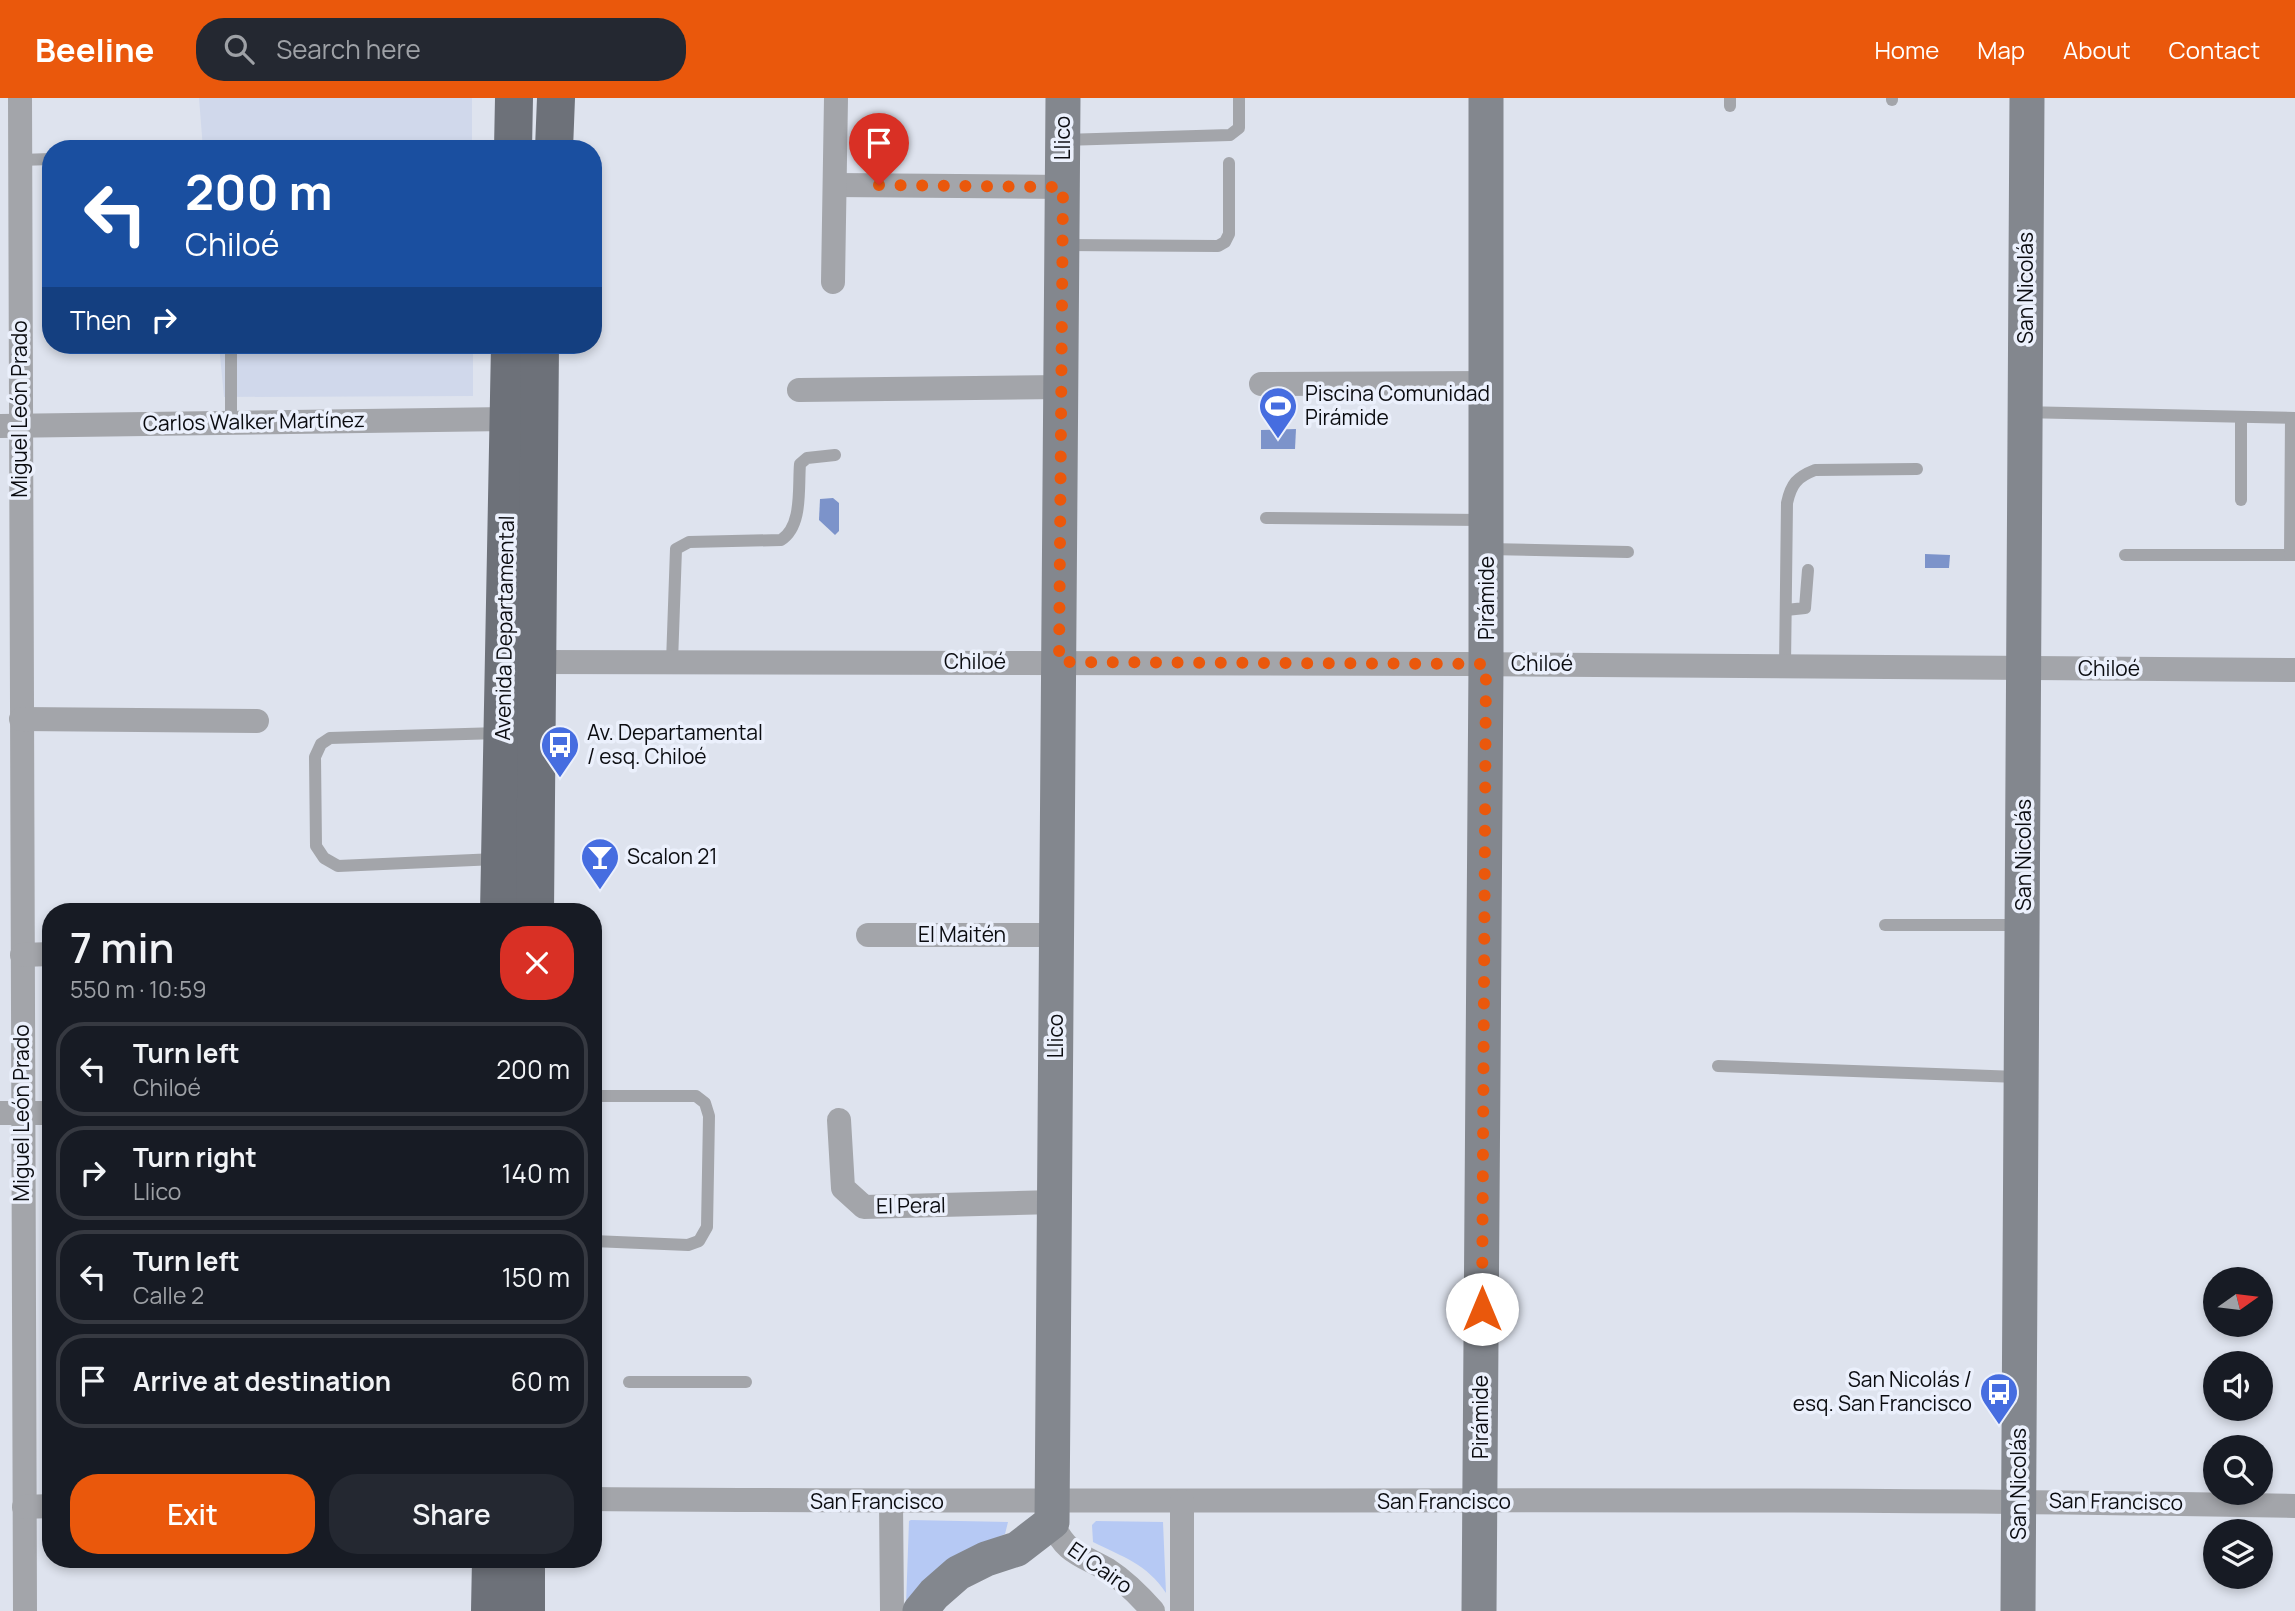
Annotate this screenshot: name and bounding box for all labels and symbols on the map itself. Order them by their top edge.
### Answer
pin [849,113,909,185]
street label: Llico [1048,116,1076,160]
street label: San Nicolás [2011,232,2039,344]
street label: Miguel León Prado [5,320,33,498]
place label: Piscina Comunidad Pirámide [1305,379,1490,431]
sports icon: Piscina Comunidad Pirámide [1257,385,1299,440]
street label: Carlos Walker Martínez [143,405,365,437]
street label: Avenida Departamental [488,515,520,741]
street label: Pirámide [1472,556,1500,640]
street label: Chiloé [944,647,1006,675]
street label: Chiloé [1511,649,1573,677]
street label: Chiloé [2078,654,2140,682]
place label: Av. Departamental / esq. Chiloé [587,718,763,770]
bus stop icon: Av. Departamental / esq. Chiloé [539,724,581,779]
street label: San Nicolás [2009,799,2037,911]
bar icon: Scalon 21 [579,836,621,891]
place label: Scalon 21 [627,842,717,870]
street label: El Maitén [918,920,1006,948]
street label: Llico [1041,1014,1069,1058]
street label: Miguel León Prado [7,1024,35,1202]
street label: El Peral [876,1190,946,1220]
north arrow [2203,1267,2273,1337]
position arrow [1445,1272,1519,1346]
place label: San Nicolás / esq. San Francisco [1793,1365,1972,1417]
bus stop icon: San Nicolás / esq. San Francisco [1978,1371,2020,1426]
street label: Pirámide [1466,1375,1494,1459]
street label: San Nicolás [2004,1428,2032,1540]
street label: San Francisco [2049,1486,2183,1516]
street label: San Francisco [810,1487,944,1515]
street label: San Francisco [1377,1487,1511,1515]
street label: El Cairo [1063,1535,1138,1599]

